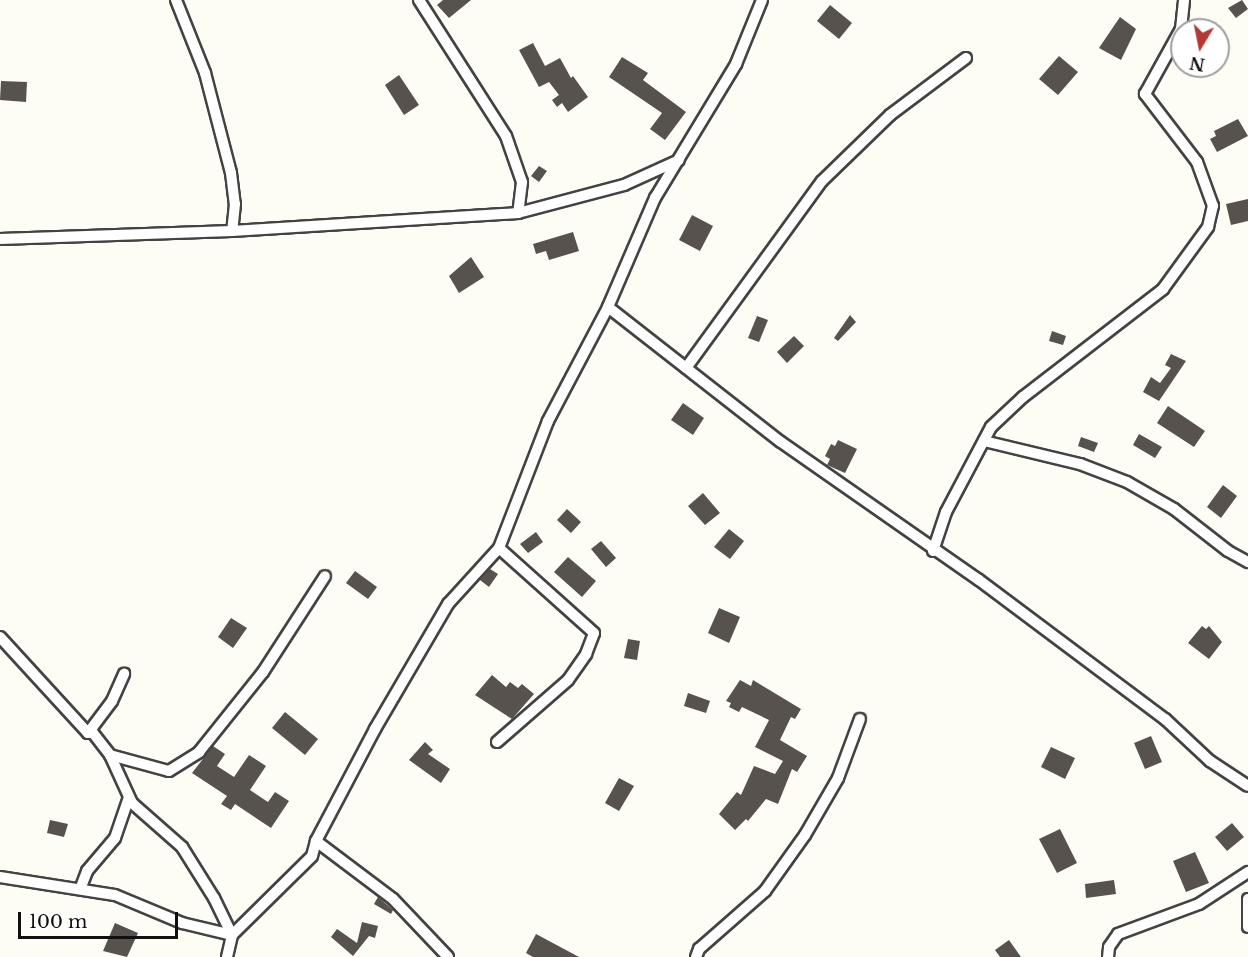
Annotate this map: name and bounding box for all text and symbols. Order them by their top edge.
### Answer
north arrow [1170,18,1230,78]
text: N [1188,53,1206,75]
scale bar [21,900,182,938]
text: 100 m [29,911,87,933]

